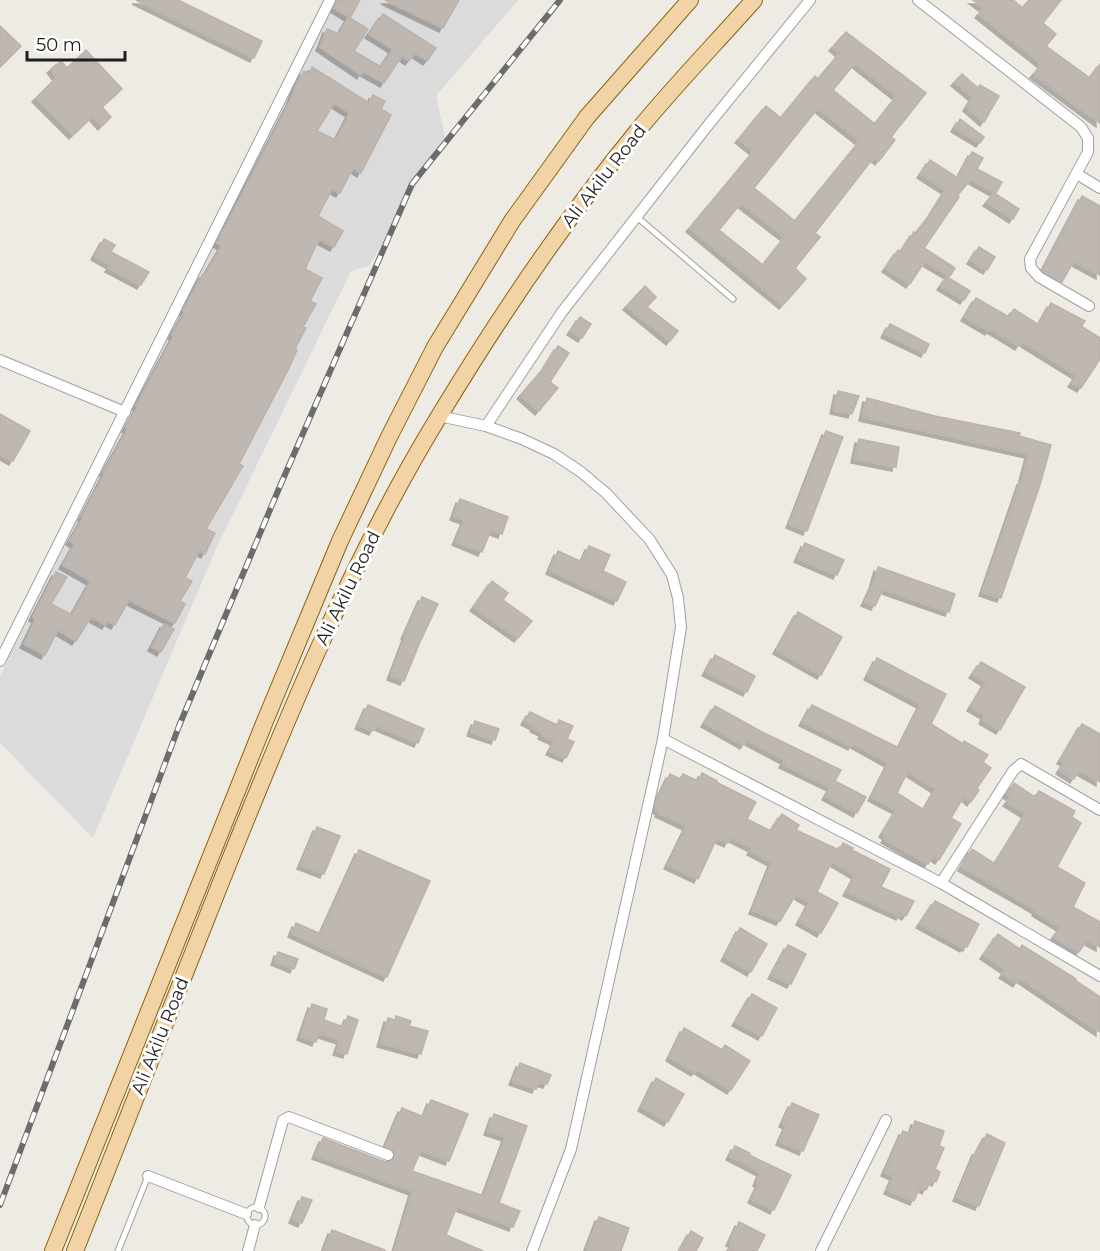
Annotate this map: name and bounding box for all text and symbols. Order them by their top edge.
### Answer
scale bar [27,24,124,62]
text: 50 m [36,34,82,56]
street label: Ali Akilu Road [557,120,651,232]
street label: Ali Akilu Road [311,527,385,649]
street label: Ali Akilu Road [126,974,194,1098]

